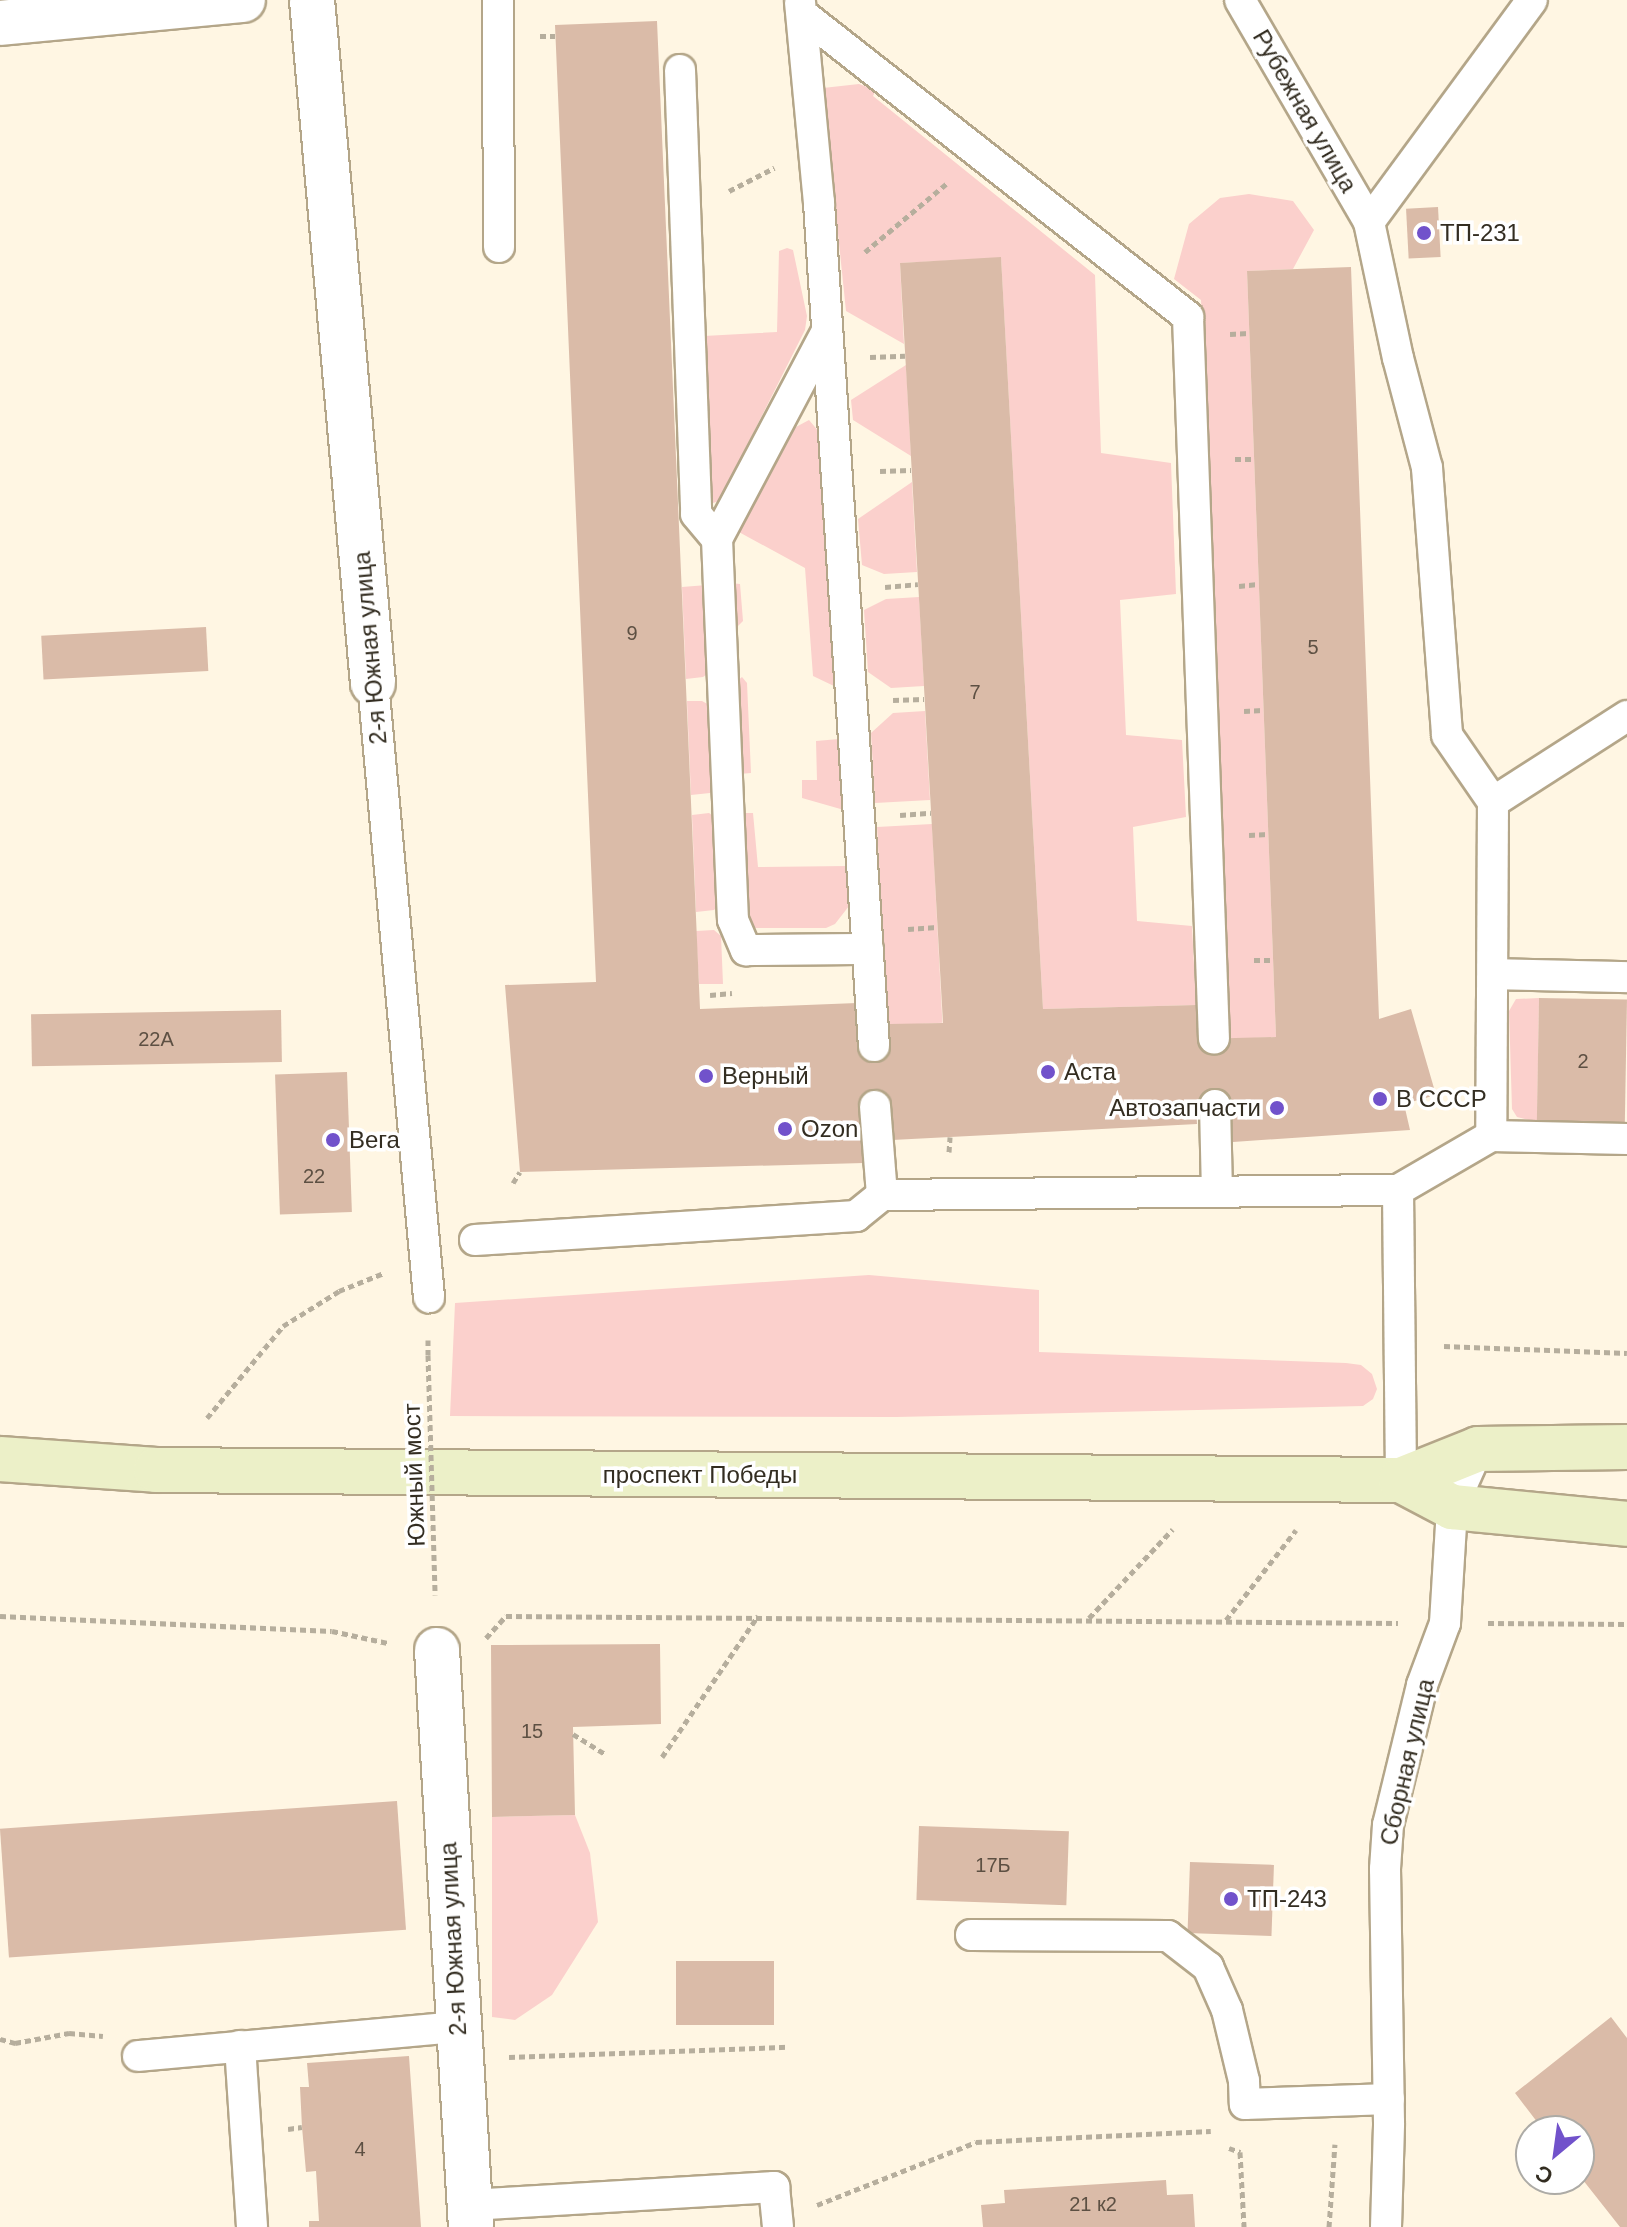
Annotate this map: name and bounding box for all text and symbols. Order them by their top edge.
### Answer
street label: Рубежная улица [1247,25,1363,197]
place label: ТП-231 [1440,219,1520,247]
marker: ТП-231 [1415,224,1433,242]
street label: 2-я Южная улица [347,550,393,746]
house number: 9 [626,621,638,645]
house number: 5 [1307,635,1319,659]
house number: 7 [969,680,981,704]
house number: 22А [138,1027,174,1051]
house number: 2 [1577,1049,1589,1073]
place label: Аста [1064,1058,1116,1086]
place label: Верный [722,1062,809,1090]
marker: Аста [1039,1063,1057,1081]
marker: Верный [697,1067,715,1085]
place label: В СССР [1396,1085,1487,1113]
marker: В СССР [1371,1090,1389,1108]
place label: Автозапчасти [1109,1094,1261,1122]
marker: Автозапчасти [1268,1099,1286,1117]
place label: Ozon [801,1115,858,1143]
marker: Ozon [776,1120,794,1138]
place label: Вега [349,1126,400,1154]
marker: Вега [324,1131,342,1149]
house number: 22 [303,1164,325,1188]
street label: Южный мост [397,1403,431,1547]
street label: проспект Победы [603,1461,797,1489]
street label: Сборная улица [1374,1676,1440,1848]
house number: 15 [521,1719,543,1743]
street label: 2-я Южная улица [434,1842,472,2036]
house number: 17Б [975,1853,1011,1877]
place label: ТП-243 [1247,1885,1327,1913]
marker: ТП-243 [1222,1890,1240,1908]
north arrow [1515,2115,1595,2195]
house number: 4 [354,2137,366,2161]
text: С [1531,2160,1557,2189]
house number: 21 к2 [1069,2192,1117,2216]

